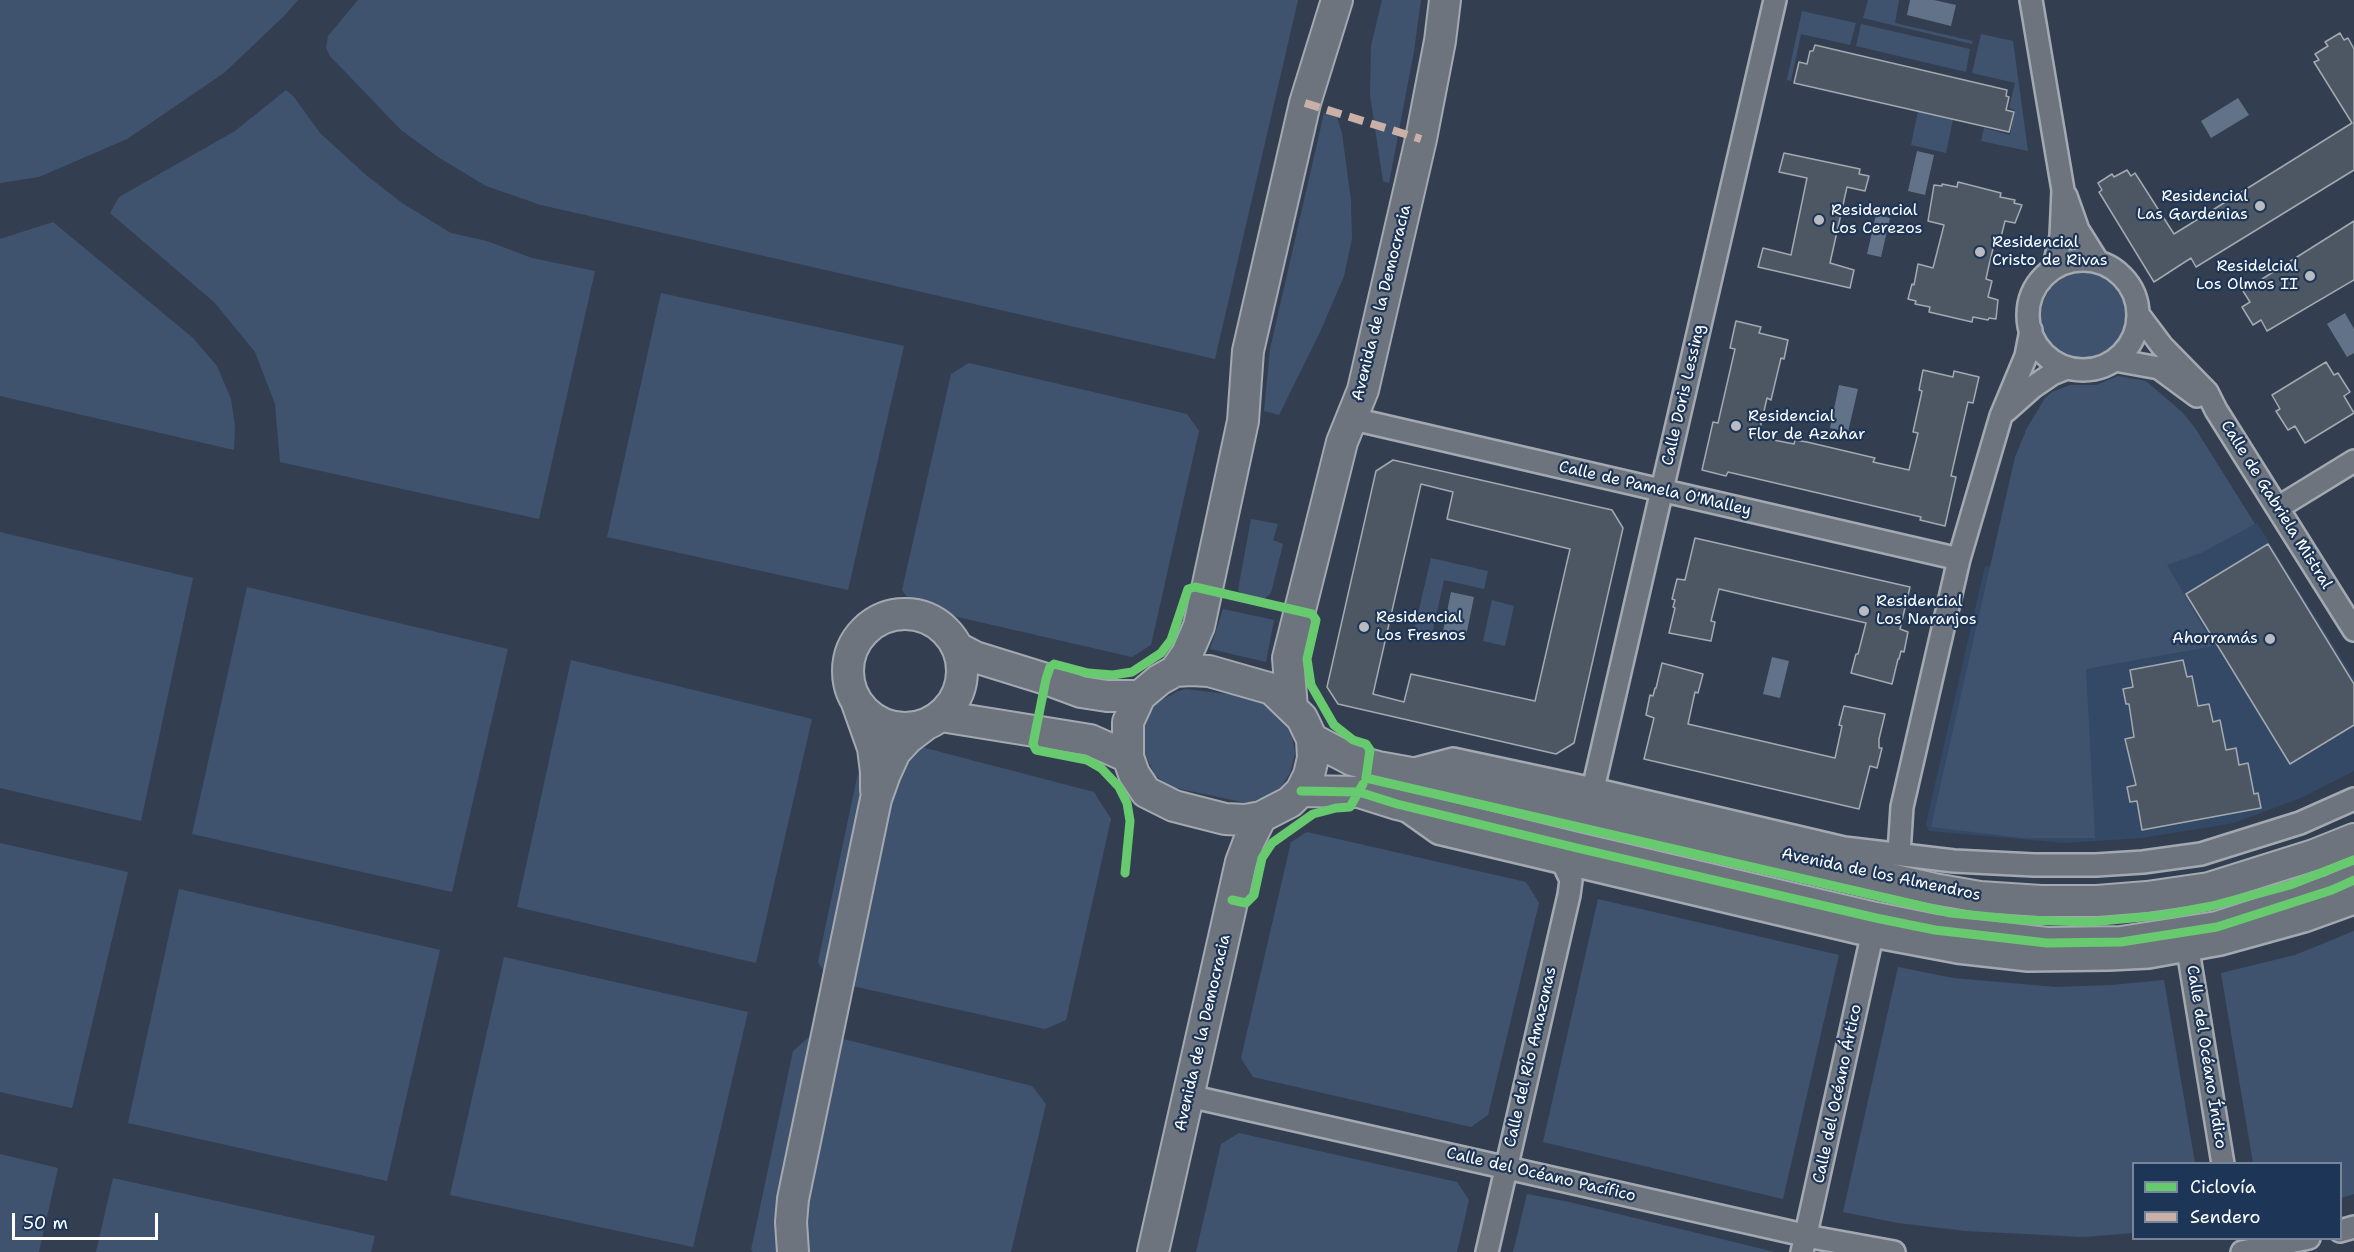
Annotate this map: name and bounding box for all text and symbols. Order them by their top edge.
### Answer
place label: Residencial Las Gardenias [2137,187,2248,225]
marker: Residencial Las Gardenias [2253,199,2267,213]
place label: Residencial Los Cerezos [1831,201,1922,239]
street label: Avenida de la Democracia [1348,203,1416,403]
marker: Residencial Los Cerezos [1812,213,1826,227]
place label: Residencial Cristo de Rivas [1992,233,2108,271]
marker: Residencial Cristo de Rivas [1973,245,1987,259]
place label: Residelcial Los Olmos II [2196,257,2298,295]
marker: Residelcial Los Olmos II [2303,269,2317,283]
street label: Calle Doris Lessing [1658,323,1710,467]
place label: Residencial Flor de Azahar [1748,407,1866,445]
street label: Calle de Gabriela Mistral [2216,417,2336,593]
marker: Residencial Flor de Azahar [1729,419,1743,433]
street label: Calle de Pamela O'Malley [1557,457,1753,521]
place label: Residencial Los Naranjos [1876,592,1977,630]
marker: Residencial Los Naranjos [1857,604,1871,618]
place label: Residencial Los Fresnos [1376,608,1466,646]
marker: Residencial Los Fresnos [1357,620,1371,634]
place label: Ahorramás [2172,629,2258,649]
marker: Ahorramás [2263,632,2277,646]
street label: Avenida de los Almendros [1780,845,1982,905]
street label: Avenida de la Democracia [1171,933,1235,1133]
street label: Calle del Océano Índico [2182,964,2230,1150]
street label: Calle del Río Amazonas [1501,965,1561,1149]
street label: Calle del Océano Ártico [1810,1003,1866,1185]
street label: Calle del Océano Pacífico [1444,1144,1638,1206]
legend [2132,1162,2342,1240]
text: Ciclovía [2190,1175,2256,1199]
scale bar [15,1201,160,1239]
text: Sendero [2190,1205,2260,1229]
text: 50 m [23,1211,68,1235]

